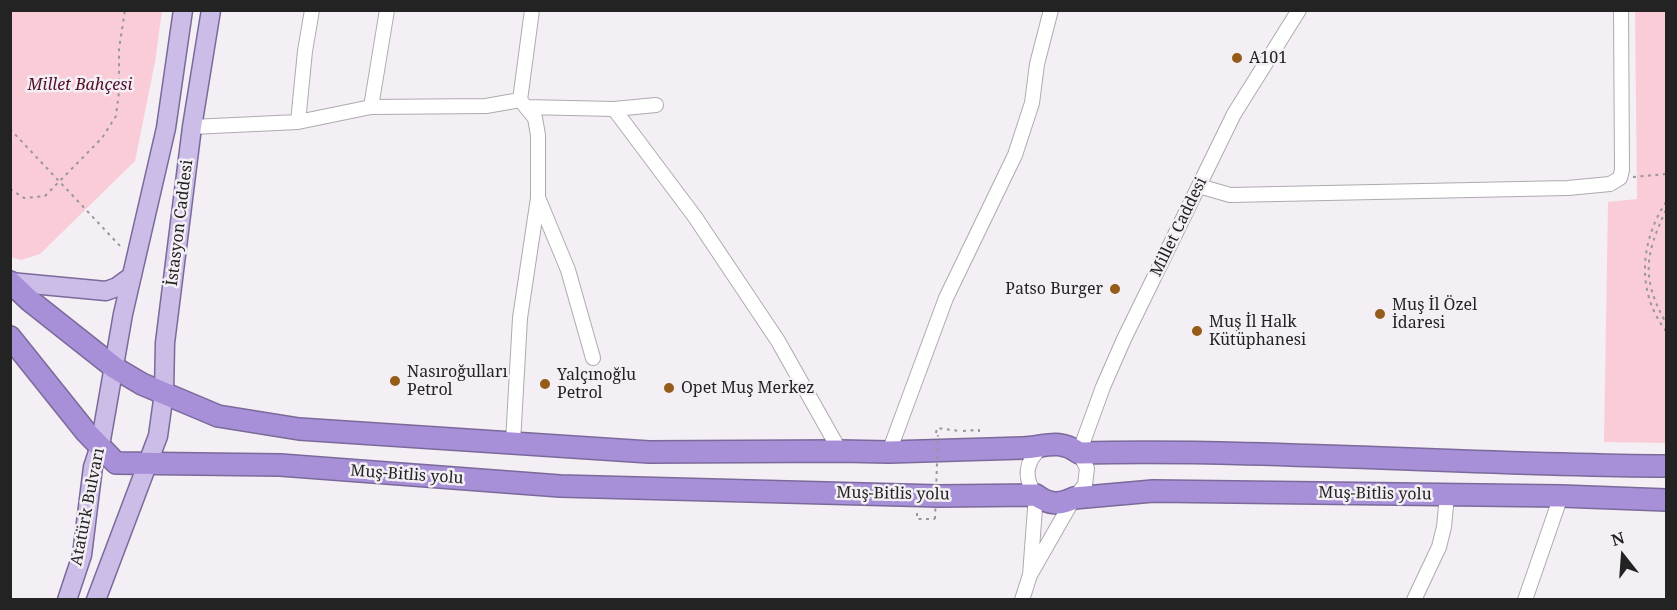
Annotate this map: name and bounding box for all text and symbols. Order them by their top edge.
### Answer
place label: A101 [1249,48,1287,68]
marker: A101 [1230,51,1244,65]
park label: Millet Bahçesi [28,75,132,95]
street label: İstasyon Caddesi [163,159,197,287]
street label: Millet Caddesi [1147,174,1211,280]
place label: Patso Burger [1005,279,1103,299]
marker: Patso Burger [1108,282,1122,296]
place label: Muş İl Özel İdaresi [1392,295,1477,333]
marker: Muş İl Özel İdaresi [1373,307,1387,321]
place label: Muş İl Halk Kütüphanesi [1209,312,1306,350]
marker: Muş İl Halk Kütüphanesi [1190,324,1204,338]
place label: Nasıroğulları Petrol [407,362,508,400]
place label: Yalçınoğlu Petrol [557,365,636,403]
marker: Nasıroğulları Petrol [388,374,402,388]
marker: Yalçınoğlu Petrol [538,377,552,391]
place label: Opet Muş Merkez [681,378,814,398]
marker: Opet Muş Merkez [662,381,676,395]
street label: Atatürk Bulvarı [67,447,109,567]
street label: Muş-Bitlis yolu [350,461,464,489]
street label: Muş-Bitlis yolu [836,483,950,505]
street label: Muş-Bitlis yolu [1318,483,1432,505]
north arrow [1593,526,1653,586]
text: N [1608,526,1627,551]

